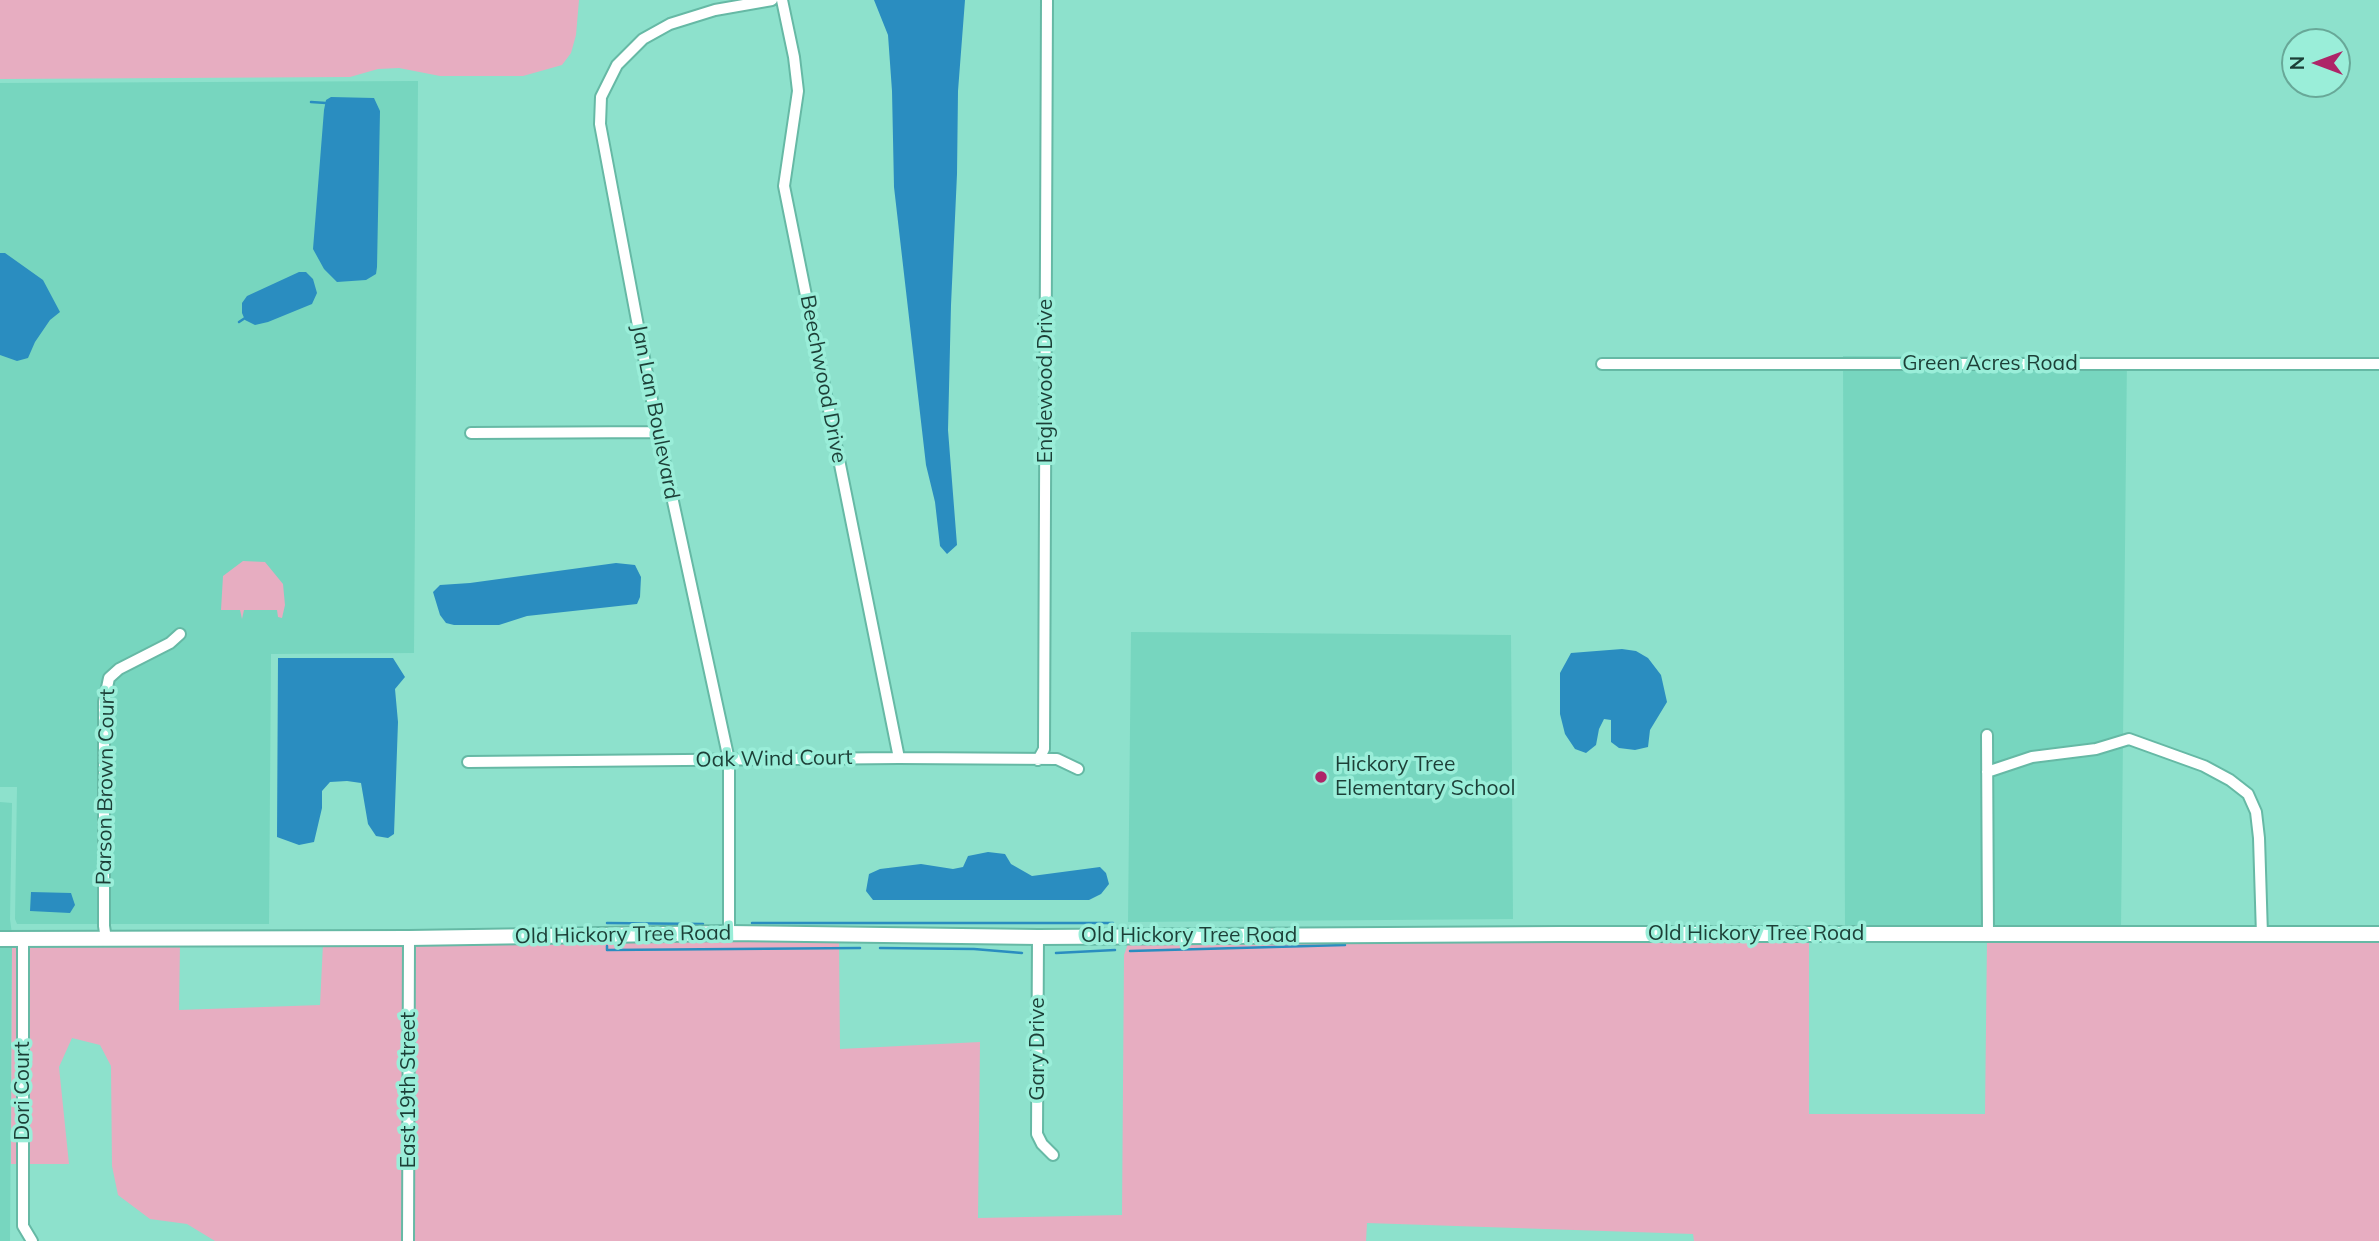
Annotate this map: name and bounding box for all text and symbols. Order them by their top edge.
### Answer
north arrow [2281,28,2351,98]
text: N [2285,56,2309,70]
street label: Beechwood Drive [794,293,852,465]
street label: Englewood Drive [1033,299,1059,463]
street label: Jan Lan Boulevard [626,323,684,501]
street label: Green Acres Road [1902,351,2078,377]
street label: Parson Brown Court [92,689,120,885]
street label: Oak Wind Court [695,745,853,773]
place label: Hickory Tree Elementary School [1335,752,1516,802]
marker: Hickory Tree Elementary School [1313,769,1329,785]
street label: Old Hickory Tree Road [515,921,731,949]
street label: Old Hickory Tree Road [1648,921,1864,947]
street label: Old Hickory Tree Road [1081,923,1297,949]
street label: Gary Drive [1025,997,1051,1101]
street label: East 19th Street [396,1012,422,1168]
street label: Dori Court [10,1041,36,1141]

